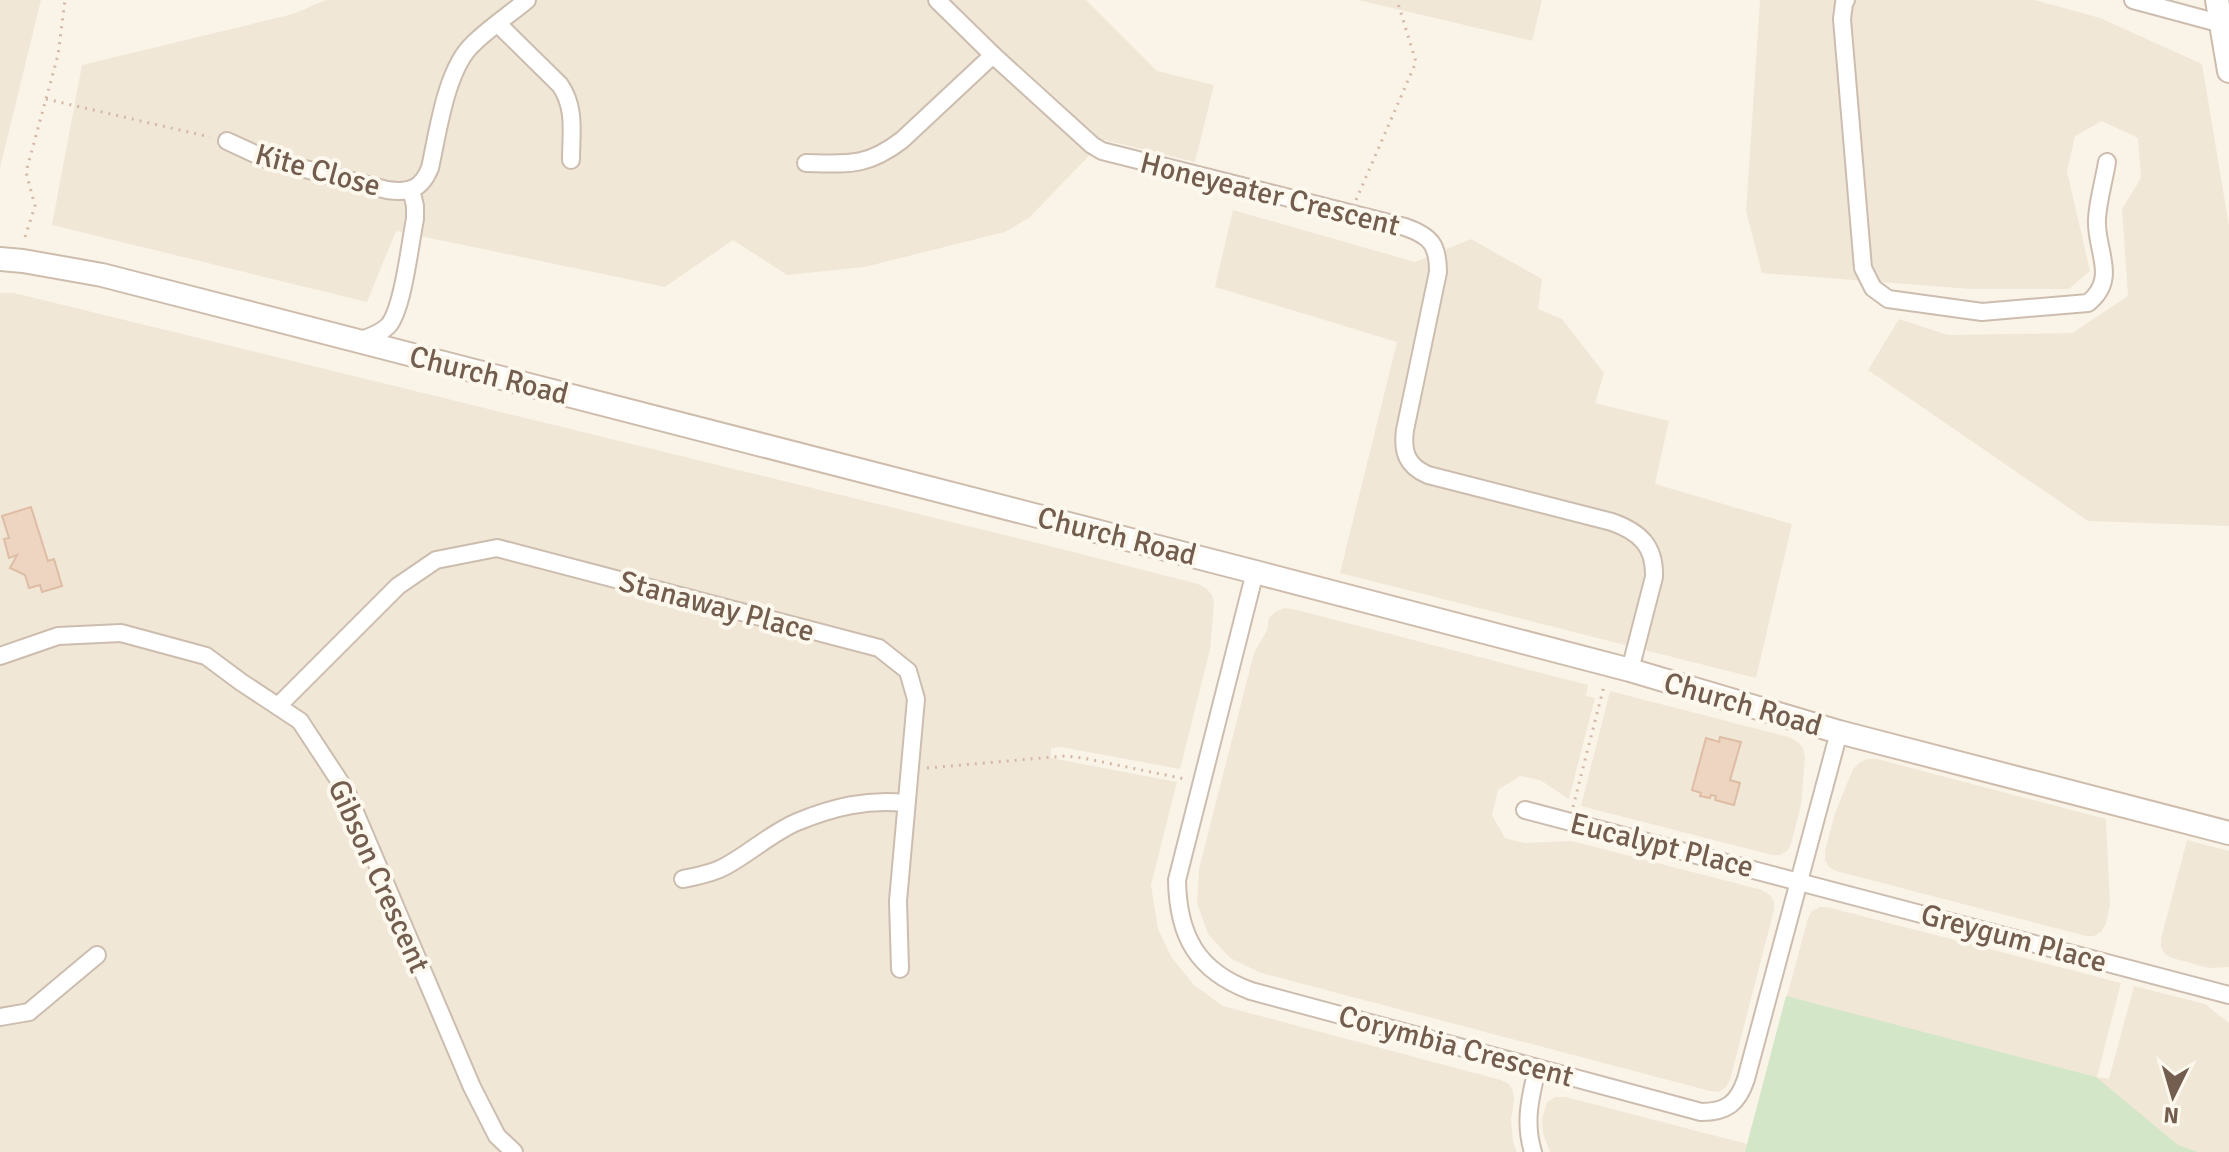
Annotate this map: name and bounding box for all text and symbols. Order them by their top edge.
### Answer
street label: Kite Close [251,136,385,205]
street label: Honeyeater Crescent [1136,144,1403,245]
street label: Church Road [406,338,572,413]
street label: Church Road [1034,499,1200,574]
street label: Stanaway Place [615,563,818,650]
street label: Church Road [1660,664,1826,745]
street label: Gibson Crescent [319,774,438,979]
street label: Eucalypt Place [1566,805,1757,886]
street label: Greygum Place [1917,896,2111,981]
street label: Corymbia Crescent [1334,997,1577,1096]
north arrow [2133,1056,2213,1136]
text: N [2162,1101,2180,1130]

